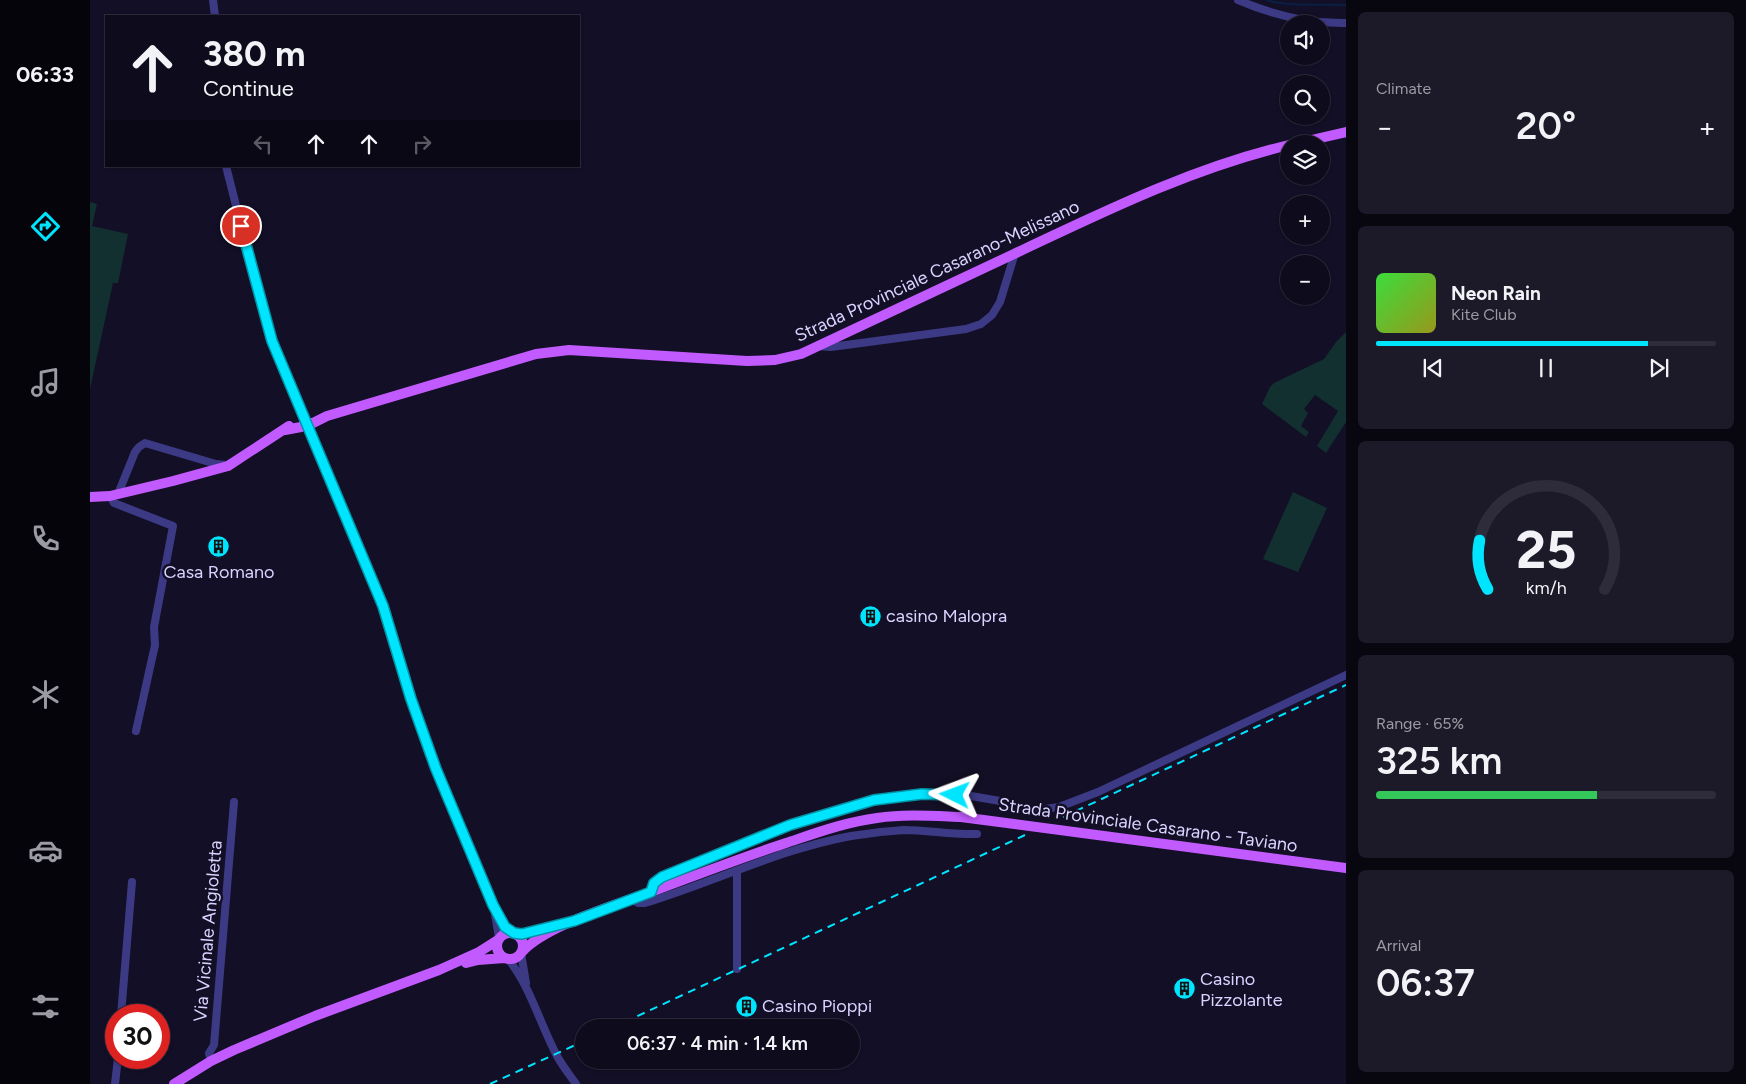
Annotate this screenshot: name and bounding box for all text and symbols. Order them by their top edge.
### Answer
map controls [1280,15,1330,305]
button: sound [1280,15,1330,65]
text: 380 m [203,33,305,75]
icon: ahead [120,35,185,100]
text: 06:33 [16,61,74,88]
text: Continue [203,75,294,102]
button: search [1280,75,1330,125]
text: Climate [1376,79,1431,98]
text: 20° [1516,103,1576,149]
text: − [1376,110,1393,144]
text: + [1699,110,1716,144]
icon: left [249,130,277,158]
icon: ahead [302,130,330,158]
icon: ahead [355,130,383,158]
icon: right [408,130,436,158]
button: layers [1280,135,1330,185]
street label: Strada Provinciale Casarano-Melissano [791,195,1083,347]
button: + [1280,195,1330,245]
pin [220,205,262,247]
icon: directions [28,209,63,244]
icon: arrive [227,212,255,240]
button: − [1280,255,1330,305]
text: Neon Rain [1451,282,1541,305]
text: Kite Club [1451,305,1517,324]
icon: previous [1419,354,1447,382]
icon: pause [1532,354,1560,382]
icon: next [1645,354,1673,382]
icon: music [28,365,63,400]
text: 25 [1516,519,1576,581]
icon: phone [28,521,63,556]
building icon: Casa Romano [207,535,231,559]
place label: Casa Romano [164,561,274,583]
text: km/h [1526,577,1566,598]
building icon: casino Malopra [858,604,882,628]
place label: casino Malopra [886,605,1007,627]
icon: climate [28,677,63,712]
text: Range · 65% [1376,714,1464,733]
text: 325 km [1376,738,1502,784]
position arrow [928,768,980,820]
street label: Strada Provinciale Casarano - Taviano [997,793,1299,857]
icon: car [28,833,63,868]
street label: Via Vicinale Angioletta [189,839,227,1023]
text: Arrival [1376,936,1421,955]
text: 06:37 [1376,960,1475,1006]
place label: Casino Pizzolante [1200,968,1283,1011]
building icon: Casino Pizzolante [1172,977,1196,1001]
icon: filters [28,989,63,1024]
building icon: Casino Pioppi [734,994,758,1018]
place label: Casino Pioppi [762,995,872,1017]
speed limit sign: 30 [105,1004,170,1069]
text: 06:37 · 4 min · 1.4 km [627,1032,808,1055]

